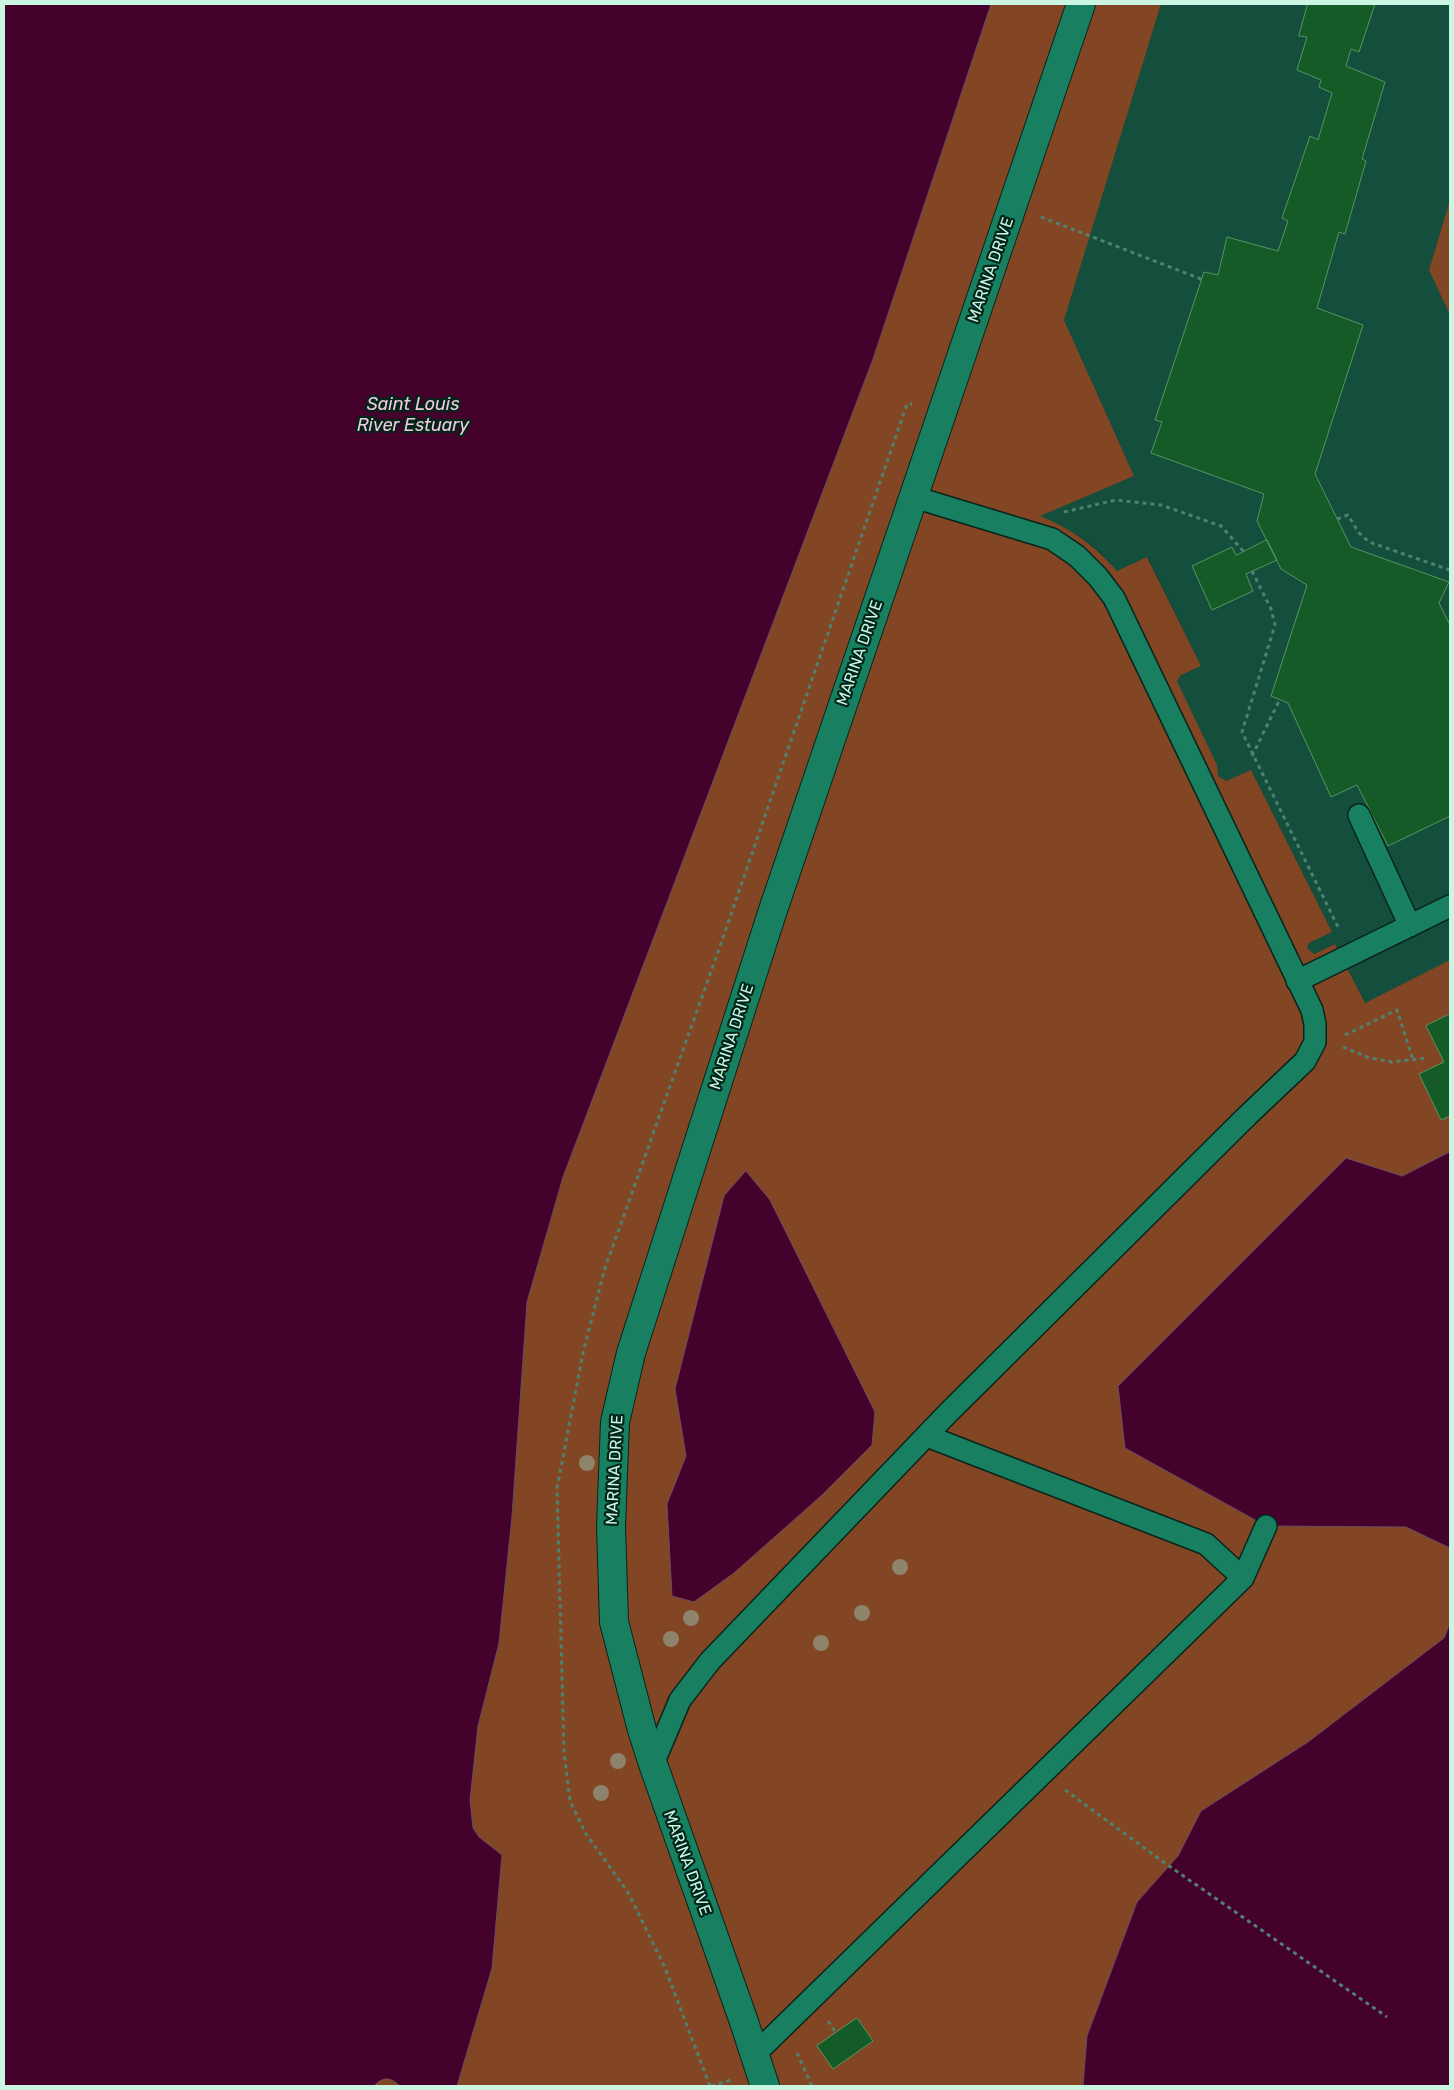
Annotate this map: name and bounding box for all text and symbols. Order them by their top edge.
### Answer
street label: MARINA DRIVE [964,215,1018,325]
water label: Saint Louis River Estuary [357,394,469,436]
street label: MARINA DRIVE [833,598,887,708]
street label: MARINA DRIVE [706,982,758,1092]
street label: MARINA DRIVE [603,1415,627,1525]
street label: MARINA DRIVE [659,1808,715,1918]

